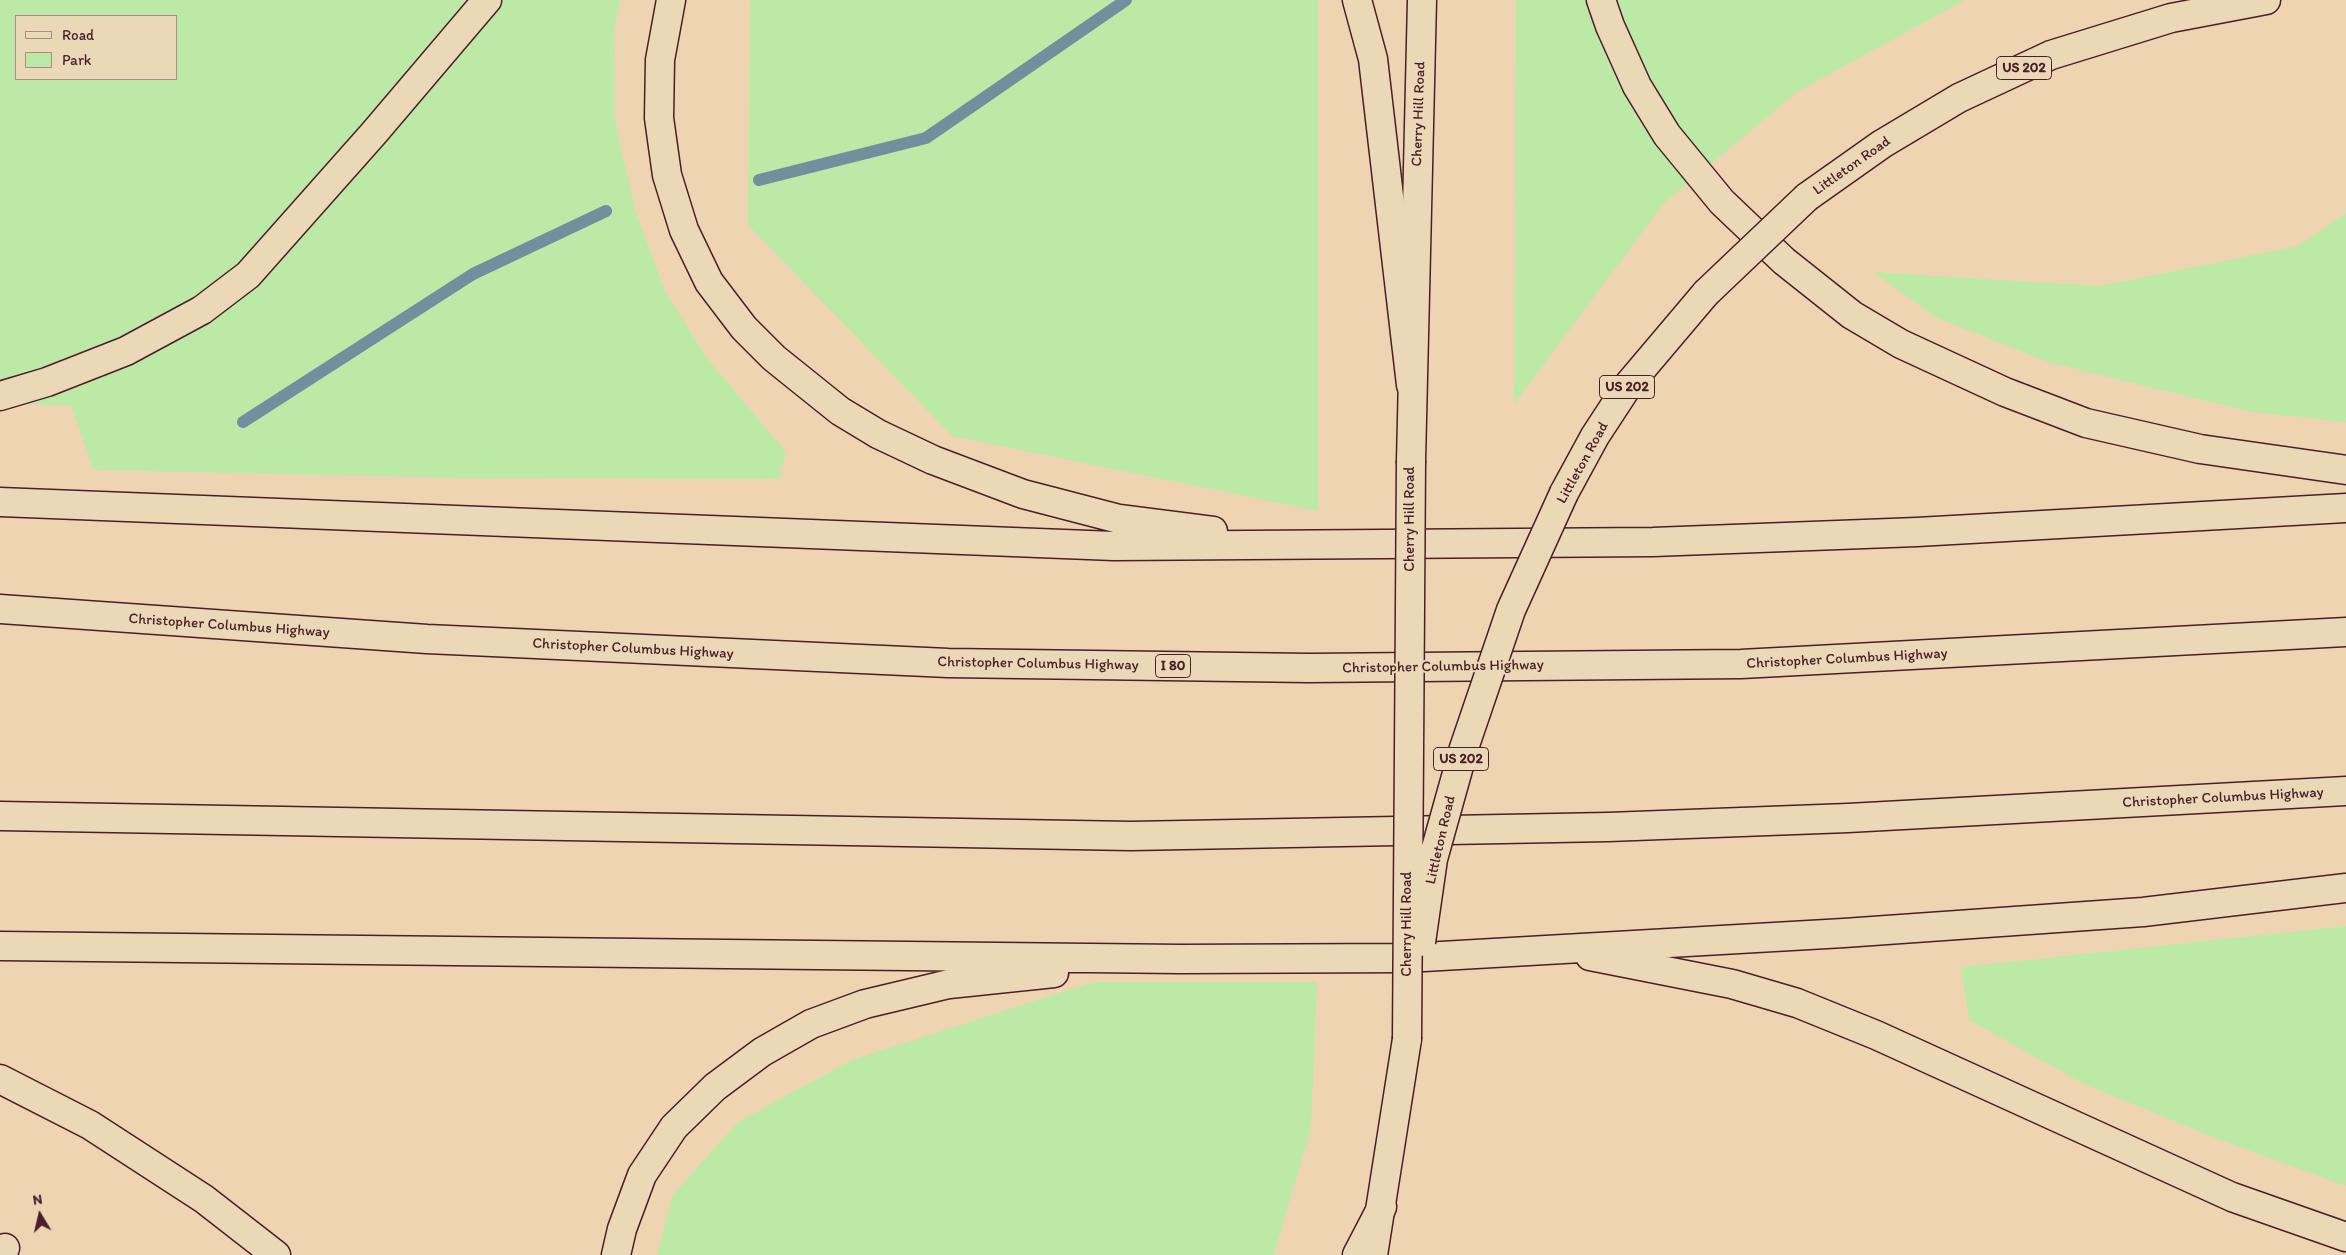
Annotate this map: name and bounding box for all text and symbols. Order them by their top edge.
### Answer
legend [15,15,178,80]
text: Road [62,26,94,44]
text: Park [62,51,92,69]
road number: US 202 [1996,56,2052,80]
street label: Cherry Hill Road [1408,61,1430,167]
street label: Littleton Road [1810,133,1894,199]
road number: US 202 [1600,376,1654,398]
street label: Littleton Road [1553,419,1613,507]
street label: Cherry Hill Road [1401,466,1419,572]
street label: Christopher Columbus Highway [128,610,330,642]
street label: Christopher Columbus Highway [532,635,734,663]
street label: Christopher Columbus Highway [1746,645,1948,673]
street label: Christopher Columbus Highway [937,653,1139,675]
road number: I 80 [1156,654,1190,678]
street label: Christopher Columbus Highway [1342,656,1544,678]
road number: US 202 [1434,748,1488,771]
street label: Christopher Columbus Highway [2122,784,2324,812]
street label: Littleton Road [1422,794,1460,886]
street label: Cherry Hill Road [1398,871,1416,977]
north arrow [15,1190,65,1240]
text: N [32,1191,44,1209]

